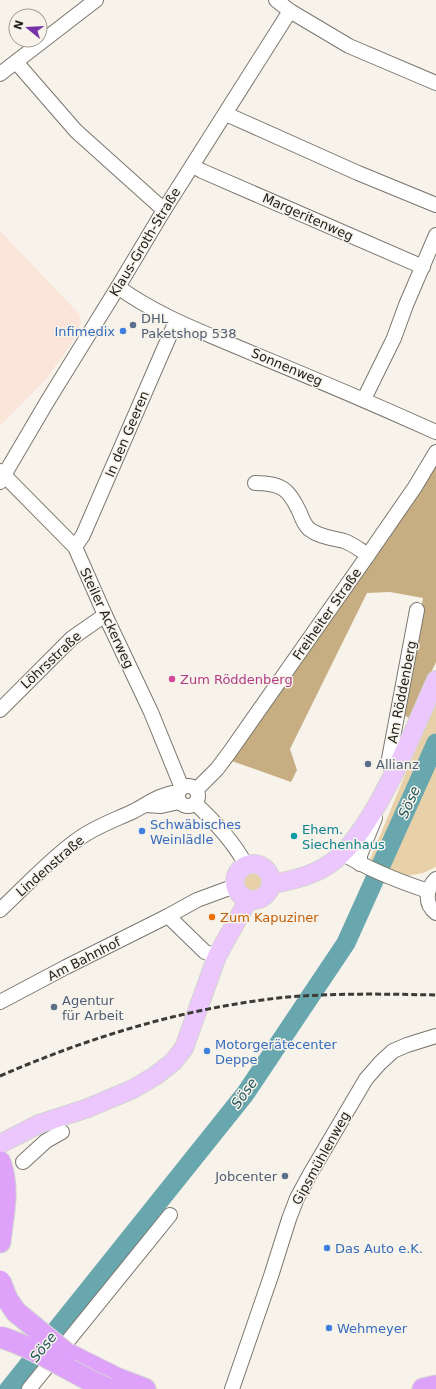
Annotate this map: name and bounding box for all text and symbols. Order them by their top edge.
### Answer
north arrow [8,8,48,48]
text: N [11,19,27,31]
street label: Klaus-Groth-Straße [107,185,183,299]
street label: Margeritenweg [260,190,356,244]
place label: DHL Paketshop 538 [141,311,237,341]
marker: DHL Paketshop 538 [128,320,138,330]
place label: Infimedix [55,324,115,339]
marker: Infimedix [118,326,128,336]
street label: Sonnenweg [249,345,325,389]
street label: In den Geeren [102,389,152,479]
street label: Steiler Ackerweg [77,565,137,671]
street label: Freiheiter Straße [290,565,364,663]
street label: Löhrsstraße [18,628,84,692]
street label: Am Röddenberg [385,639,419,745]
place label: Zum Röddenberg [180,672,293,687]
marker: Zum Röddenberg [167,674,177,684]
place label: Allianz [376,757,419,772]
marker: Allianz [363,759,373,769]
water label: Söse [395,784,423,820]
place label: Schwäbisches Weinlädle [150,817,241,847]
place label: Ehem. Siechenhaus [302,822,385,852]
marker: Schwäbisches Weinlädle [137,826,147,836]
marker: Ehem. Siechenhaus [289,831,299,841]
street label: Lindenstraße [13,832,87,900]
place label: Zum Kapuziner [220,910,319,925]
marker: Zum Kapuziner [207,912,217,922]
street label: Am Bahnhof [45,934,123,984]
place label: Agentur für Arbeit [62,993,124,1023]
marker: Agentur für Arbeit [49,1002,59,1012]
place label: Motorgerätecenter Deppe [215,1037,337,1067]
marker: Motorgerätecenter Deppe [202,1046,212,1056]
water label: Söse [228,1075,260,1111]
street label: Gipsmühlenweg [289,1109,353,1207]
place label: Jobcenter [214,1169,278,1184]
marker: Jobcenter [280,1171,290,1181]
place label: Das Auto e.K. [335,1241,423,1256]
marker: Das Auto e.K. [322,1243,332,1253]
place label: Wehmeyer [337,1321,408,1336]
marker: Wehmeyer [324,1323,334,1333]
water label: Söse [26,1329,60,1365]

